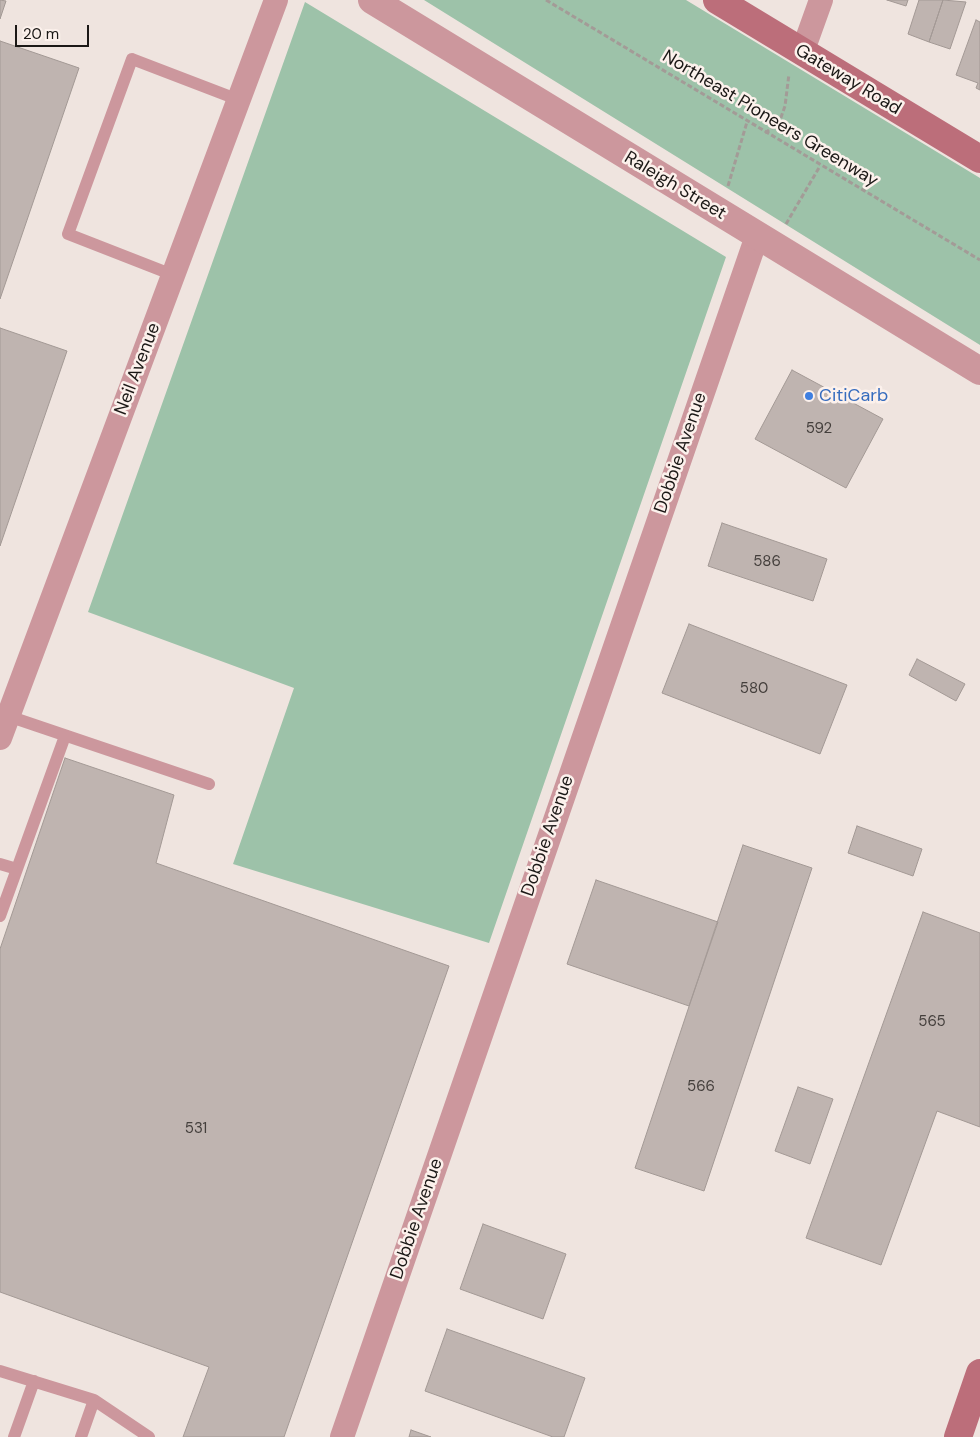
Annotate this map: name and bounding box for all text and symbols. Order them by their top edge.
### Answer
scale bar [18,15,91,47]
text: 20 m [23,24,59,44]
street label: Gateway Road [791,40,905,120]
street label: Northeast Pioneers Greenway [658,46,882,192]
street label: Raleigh Street [620,147,730,225]
street label: Neil Avenue [111,320,165,418]
place label: CitiCarb [819,385,888,407]
street label: Dobbie Avenue [650,390,712,516]
marker: CitiCarb [803,390,815,402]
house number: 592 [806,420,832,438]
house number: 586 [753,553,781,571]
house number: 580 [740,680,768,698]
street label: Dobbie Avenue [517,773,579,899]
house number: 565 [918,1013,946,1031]
house number: 566 [687,1078,715,1096]
house number: 531 [185,1120,207,1138]
street label: Dobbie Avenue [386,1156,448,1282]

